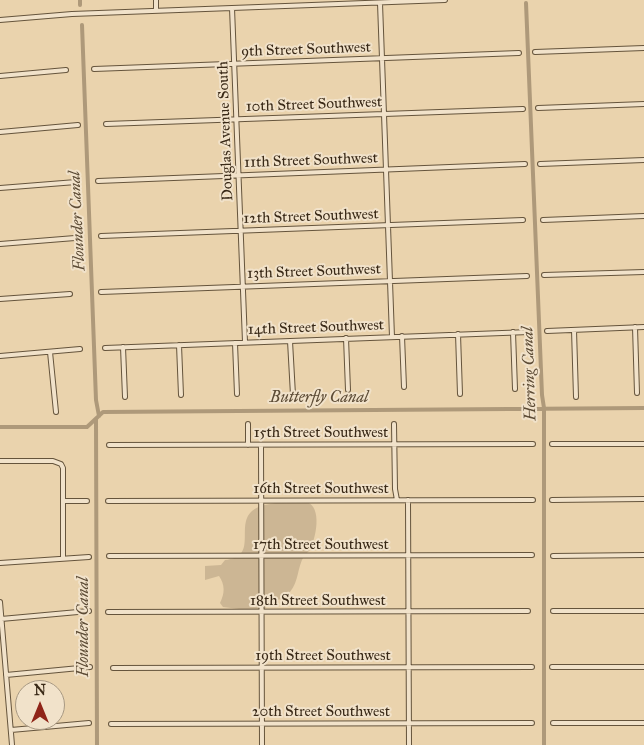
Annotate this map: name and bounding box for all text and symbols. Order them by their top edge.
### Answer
street label: 9th Street Southwest [241,39,371,61]
street label: Douglas Avenue South [215,61,237,201]
street label: 10th Street Southwest [245,94,383,116]
street label: 11th Street Southwest [244,150,378,172]
water label: Flounder Canal [66,171,90,271]
street label: 12th Street Southwest [243,206,379,228]
street label: 13th Street Southwest [247,261,381,283]
street label: 14th Street Southwest [248,317,384,339]
water label: Herring Canal [519,327,541,421]
water label: Butterfly Canal [270,388,368,408]
street label: 15th Street Southwest [254,424,388,442]
street label: 16th Street Southwest [253,480,389,498]
street label: 17th Street Southwest [253,536,389,554]
water label: Flounder Canal [74,577,94,677]
street label: 18th Street Southwest [250,592,386,610]
street label: 19th Street Southwest [255,647,391,665]
north arrow [15,680,65,730]
text: N [34,682,46,699]
street label: 20th Street Southwest [252,703,390,721]

